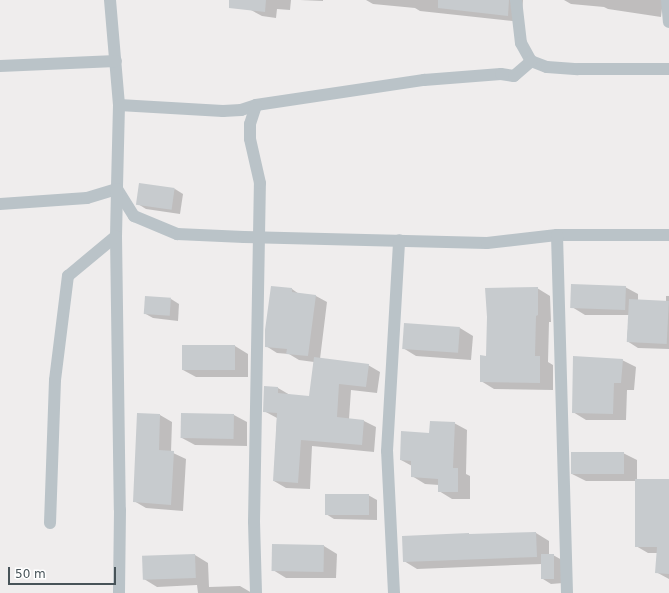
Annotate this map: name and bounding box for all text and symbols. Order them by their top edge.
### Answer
scale bar [10,559,118,585]
text: 50 m [15,567,46,581]

